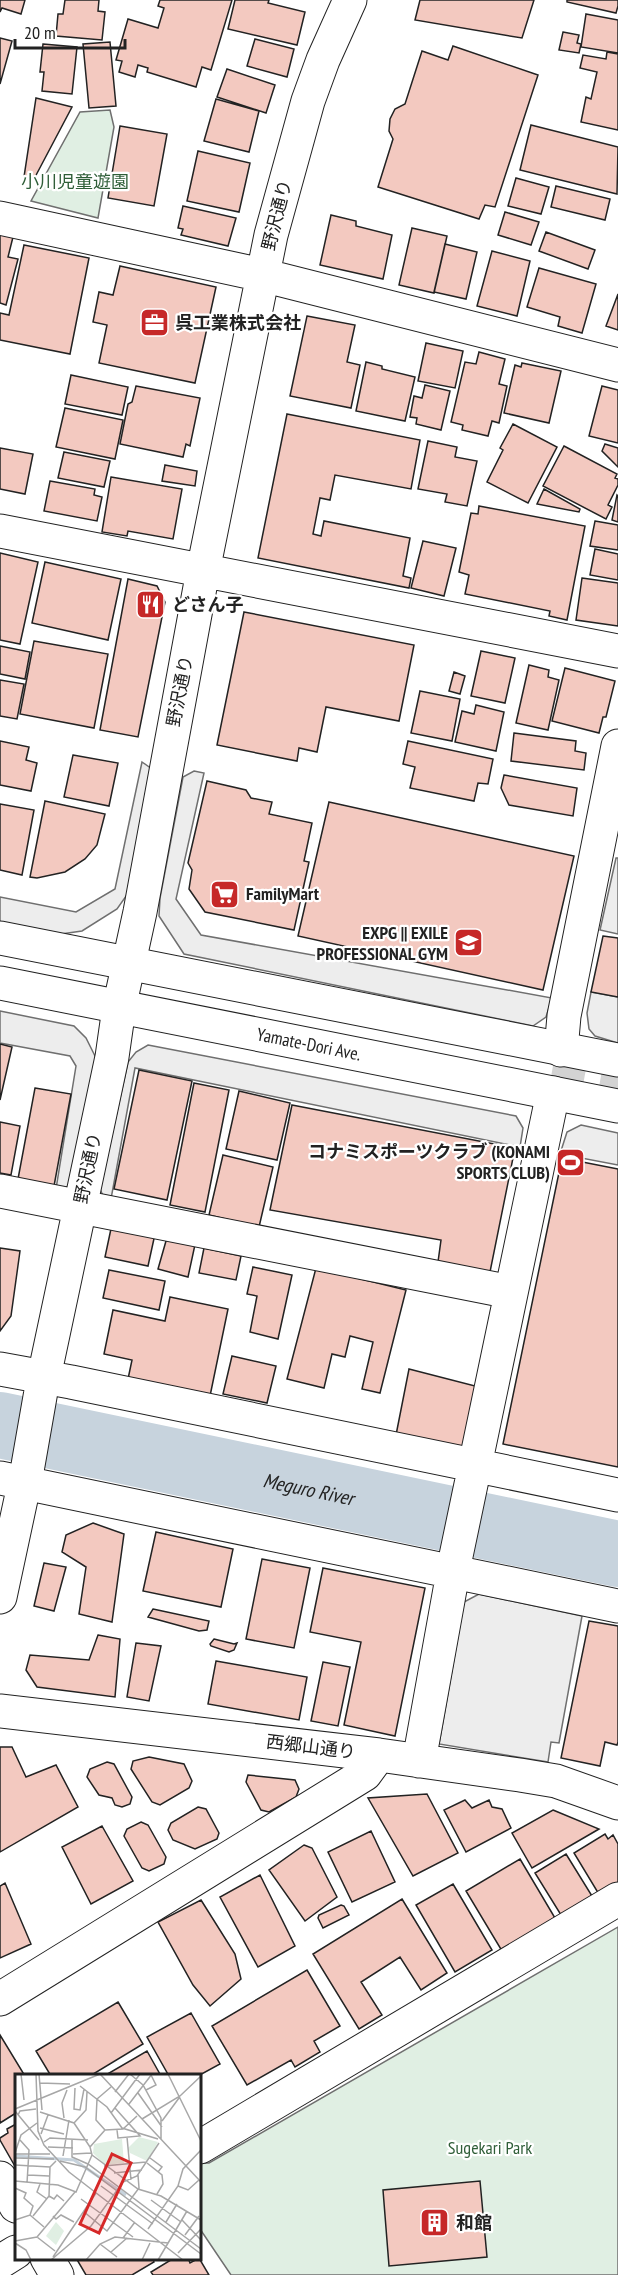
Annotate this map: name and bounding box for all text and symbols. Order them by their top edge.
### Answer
scale bar [15,12,124,50]
text: 20 m [24,21,56,44]
park label: 小川児童遊園 [21,170,129,193]
street label: 野沢通り [257,177,296,253]
office icon: 呉工業株式会社 [138,307,170,339]
place label: 呉工業株式会社 [175,311,301,334]
restaurant icon: どさん子 [135,589,167,621]
place label: どさん子 [172,593,243,616]
street label: 野沢通り [161,653,198,728]
supermarket icon: FamilyMart [209,878,241,910]
place label: FamilyMart [246,882,320,905]
place label: EXPG || EXILE PROFESSIONAL GYM [317,921,448,965]
school or university icon: EXPG || EXILE PROFESSIONAL GYM [453,927,485,959]
street label: Yamate-Dori Ave. [255,1022,363,1066]
street label: 野沢通り [69,1130,106,1206]
place label: コナミスポーツクラブ (KONAMI SPORTS CLUB) [308,1140,550,1184]
sports icon: コナミスポーツクラブ (KONAMI SPORTS CLUB) [555,1146,587,1178]
water label: Meguro River [261,1467,359,1512]
street label: 西郷山通り [265,1730,357,1763]
inset map [15,2074,201,2260]
park label: Sugekari Park [448,2136,532,2159]
building icon: 和館 [419,2207,451,2239]
place label: 和館 [456,2211,492,2234]

